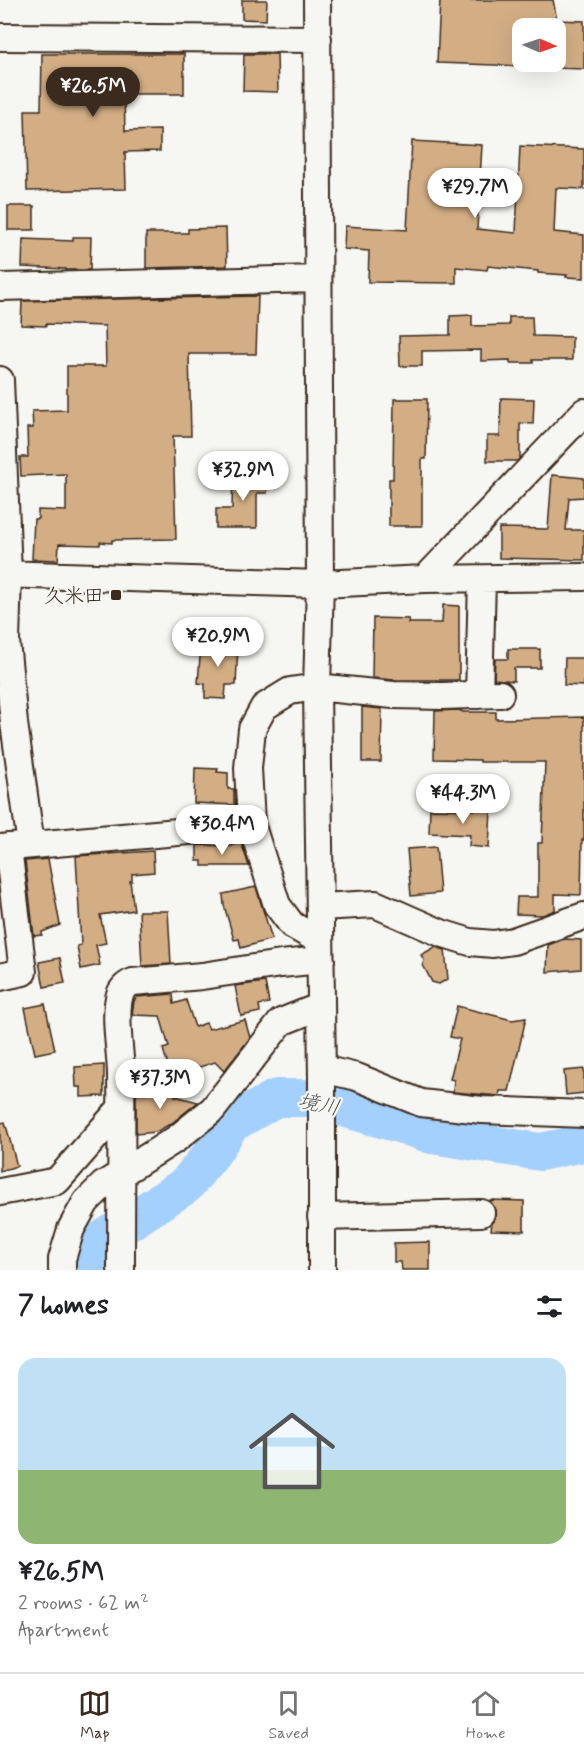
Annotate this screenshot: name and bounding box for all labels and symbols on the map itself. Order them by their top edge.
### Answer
north arrow [512,18,566,72]
pin: ¥26.5M [44,67,142,118]
pin: ¥29.7M [426,168,524,219]
pin: ¥32.9M [194,451,292,502]
place label: 久米田 [44,583,104,610]
marker: 久米田 [109,588,123,602]
pin: ¥20.9M [169,617,267,668]
pin: ¥44.3M [414,774,512,825]
pin: ¥30.4M [173,805,271,856]
pin: ¥37.3M [111,1059,209,1110]
water label: 境川 [295,1087,342,1123]

